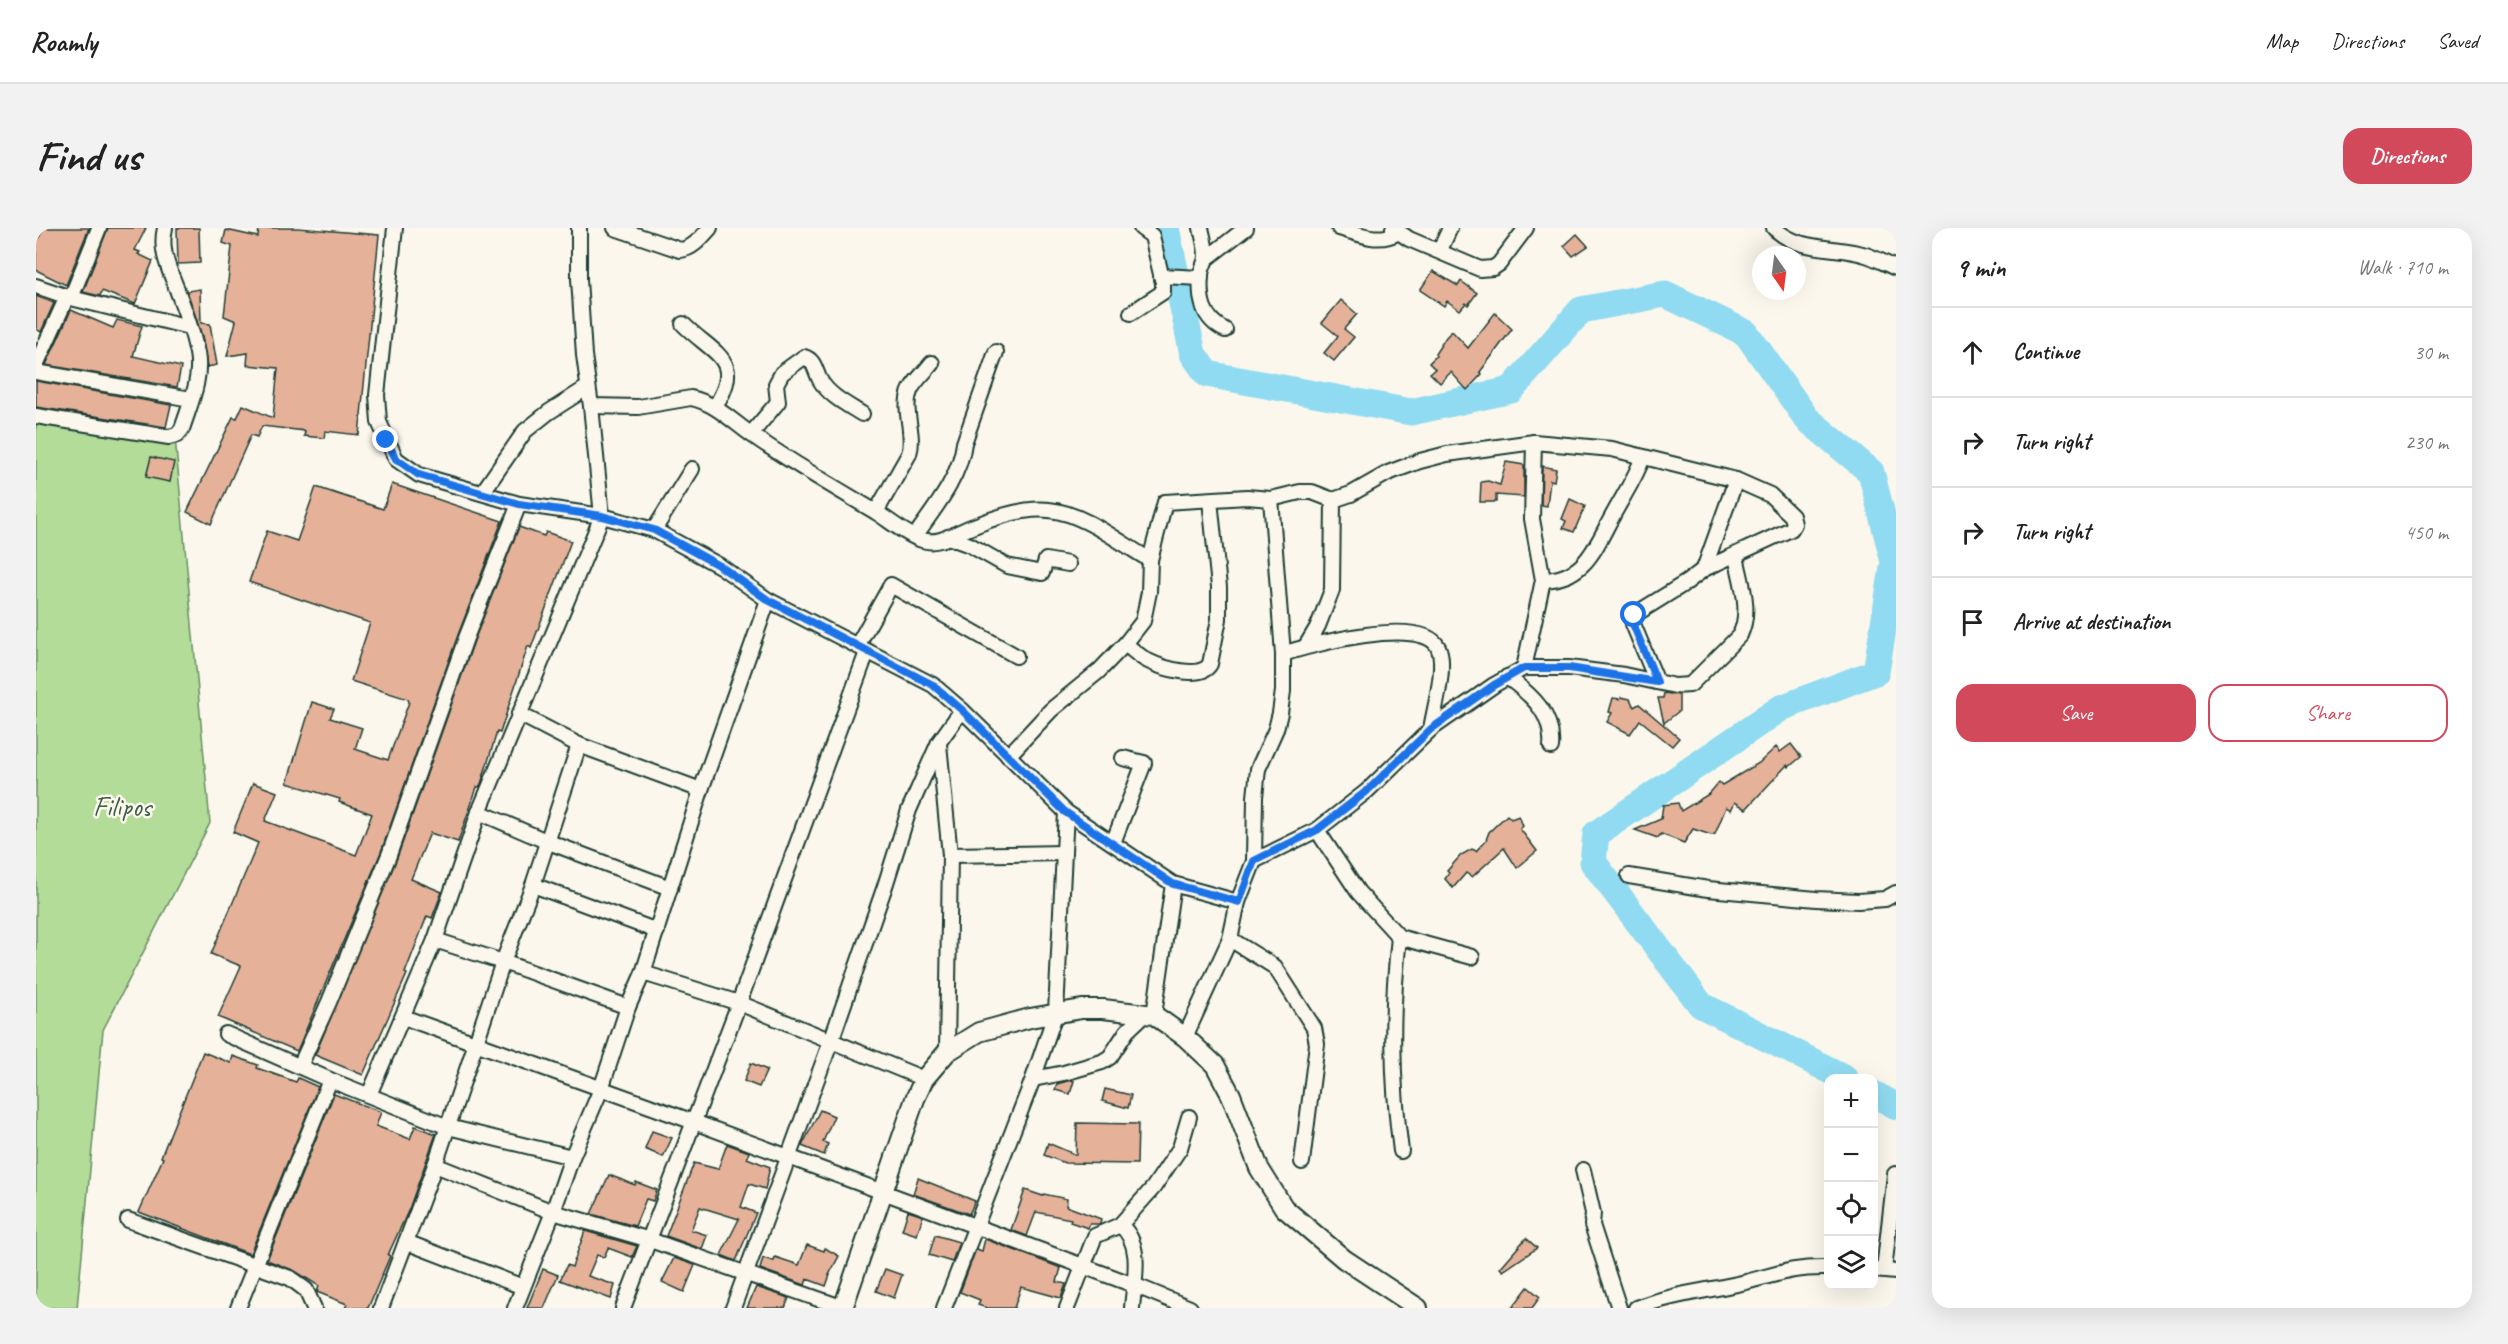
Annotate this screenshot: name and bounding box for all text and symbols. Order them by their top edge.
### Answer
text: Roamly [30,24,97,59]
text: Map [2266,28,2298,54]
text: Directions [2331,28,2404,54]
text: Saved [2437,28,2478,54]
button: Directions [2343,128,2472,184]
text: Find us [36,130,141,183]
north arrow [1752,246,1806,300]
text: 9 min [1956,251,2006,284]
text: Walk · 710 m [2358,255,2448,280]
icon: ahead [1956,336,1989,369]
text: Continue [2013,338,2079,366]
text: 30 m [2414,340,2448,365]
route end [372,426,398,452]
icon: right [1956,426,1989,459]
text: Turn right [2013,428,2090,456]
text: 230 m [2405,430,2448,455]
icon: right [1956,516,1989,549]
text: Turn right [2013,518,2090,546]
text: 450 m [2405,520,2448,545]
route start [1620,601,1646,627]
icon: arrive [1956,606,1989,639]
text: Arrive at destination [2013,608,2170,636]
button: Save [1956,684,2196,742]
button: Share [2208,684,2448,742]
park label: Filipos [93,789,154,824]
map controls [1824,1074,1878,1290]
button: + [1824,1074,1878,1128]
button: − [1824,1128,1878,1182]
button: locate [1824,1182,1878,1236]
button: layers [1824,1236,1878,1290]

